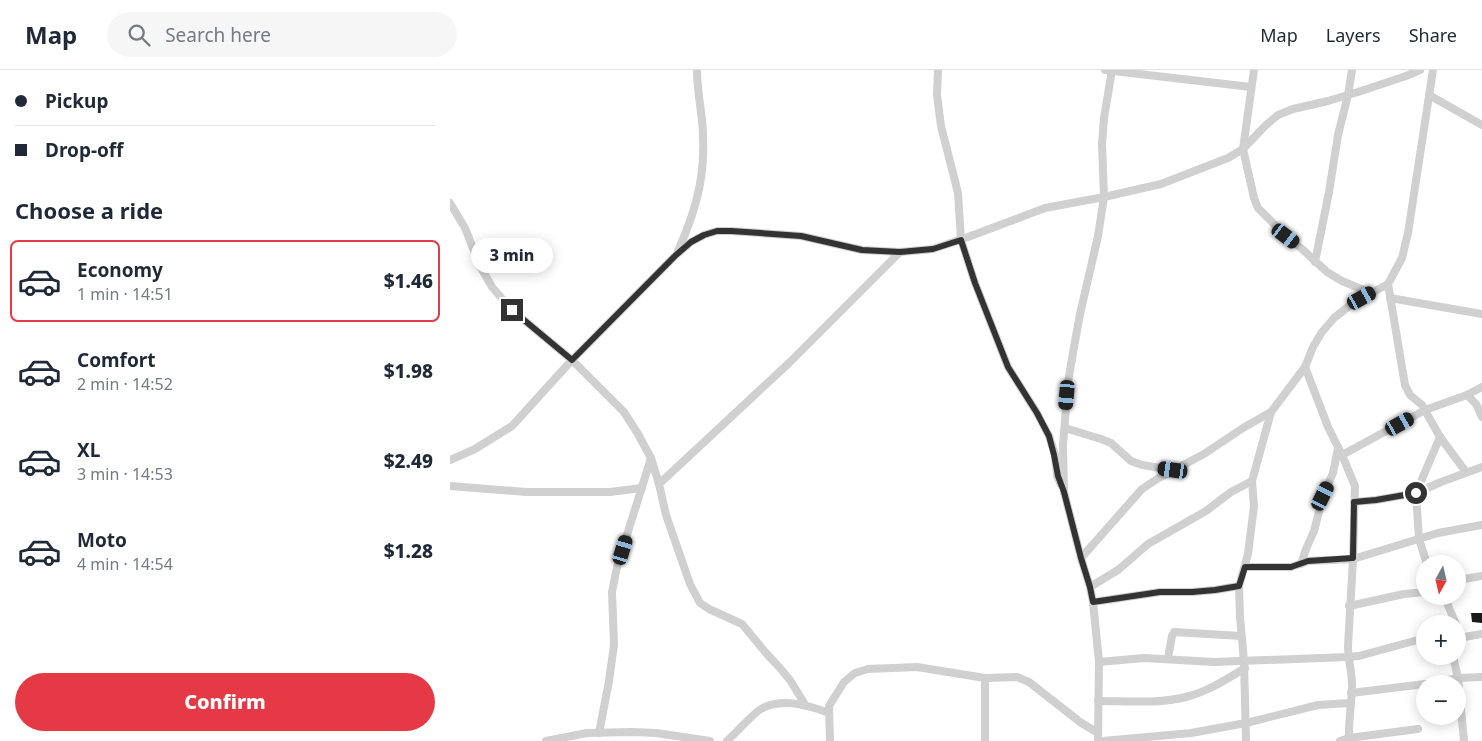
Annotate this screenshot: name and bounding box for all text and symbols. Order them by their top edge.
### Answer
search box [107,12,457,57]
text: Map [25,18,77,51]
icon: search [125,21,153,49]
text: Search here [165,22,271,48]
text: Map [1260,23,1298,47]
text: Layers [1326,23,1381,47]
text: Share [1409,23,1457,47]
text: Pickup [45,88,108,114]
text: Drop-off [45,137,124,163]
text: Choose a ride [15,195,163,225]
car [1269,221,1302,251]
callout: 3 min [471,238,553,272]
text: 3 min [490,244,534,266]
text: Economy [77,257,163,283]
icon: car [17,259,62,304]
text: $1.46 [384,268,433,294]
text: 1 min · 14:51 [77,283,173,305]
car [1345,284,1378,312]
route end [501,299,523,321]
text: Comfort [77,347,156,373]
icon: car [17,349,62,394]
text: $1.98 [384,358,433,384]
text: 2 min · 14:52 [77,373,173,395]
car [1058,379,1075,411]
car [1383,410,1416,438]
text: XL [77,437,100,463]
icon: car [17,439,62,484]
text: $2.49 [384,448,433,474]
car [1157,460,1188,480]
text: 3 min · 14:53 [77,463,173,485]
car [1309,479,1336,513]
route start [1405,482,1427,504]
text: Moto [77,527,127,553]
icon: car [17,529,62,574]
car [611,533,634,567]
text: $1.28 [384,538,433,564]
text: 4 min · 14:54 [77,553,173,575]
north arrow [1416,555,1466,605]
map controls [1416,555,1466,725]
button: + [1416,615,1466,665]
button: Confirm [15,673,435,731]
button: − [1416,675,1466,725]

